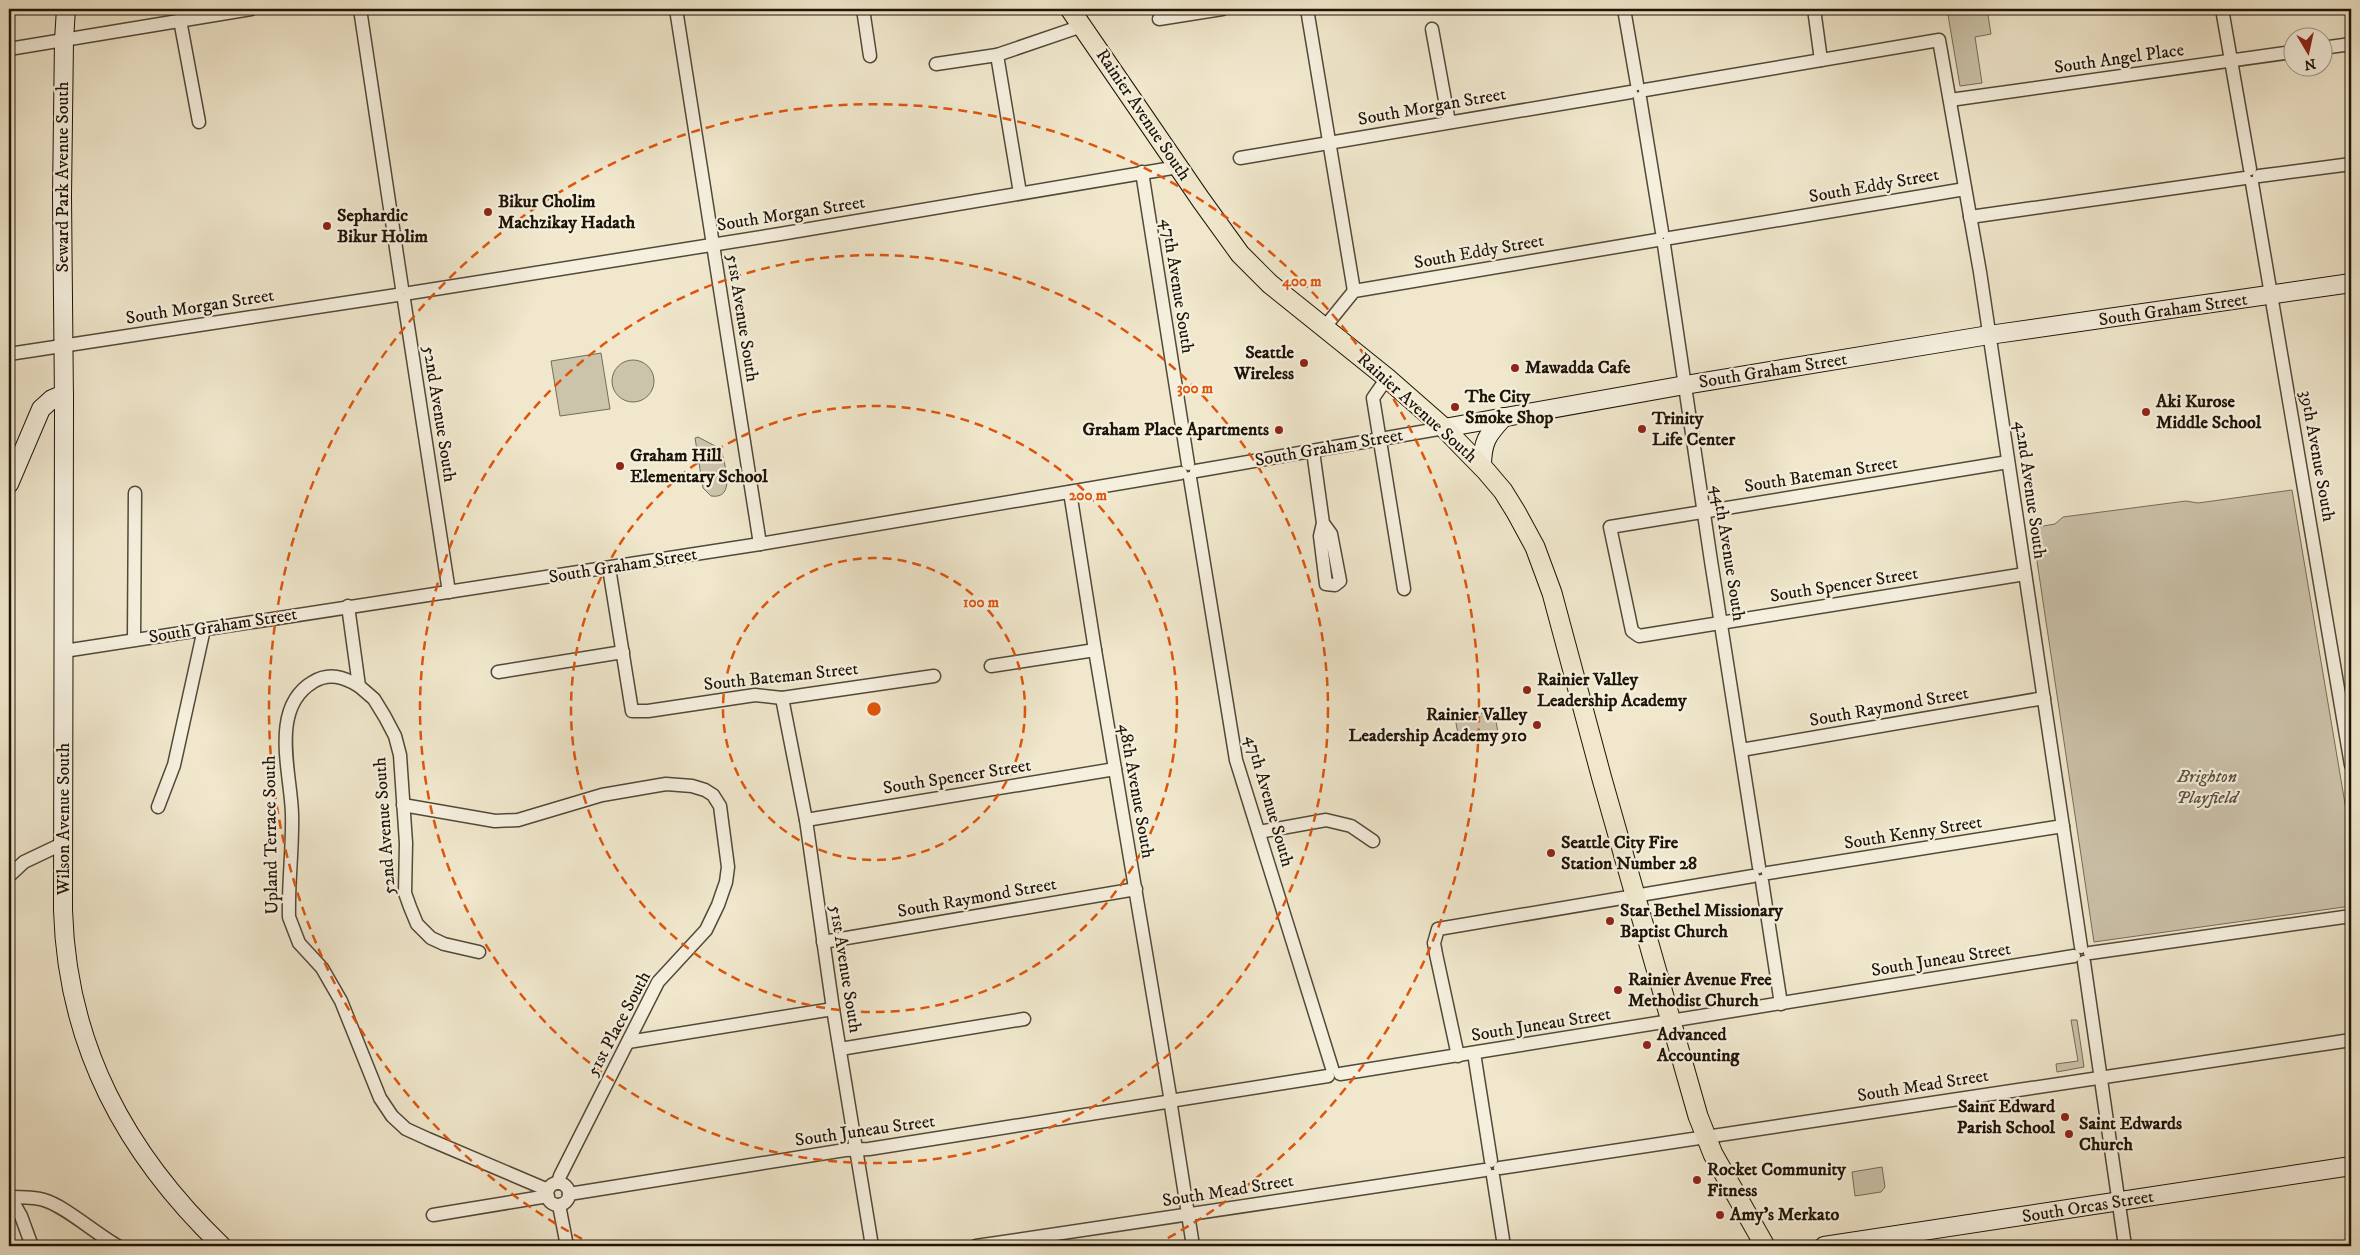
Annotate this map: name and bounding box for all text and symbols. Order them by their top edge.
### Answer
north arrow [2282,28,2332,78]
street label: South Angel Place [2053,39,2185,79]
street label: Rainier Avenue South [1091,45,1196,186]
text: N [2302,54,2317,74]
street label: Seward Park Avenue South [52,81,74,272]
street label: South Morgan Street [1356,83,1508,131]
street label: South Eddy Street [1807,164,1941,208]
place label: Bikur Cholim Machzikay Hadath [498,191,636,234]
street label: South Morgan Street [715,191,867,237]
place label: Sephardic Bikur Holim [337,205,429,248]
marker: Bikur Cholim Machzikay Hadath [482,206,494,218]
street label: 47th Avenue South [1155,217,1199,356]
marker: Sephardic Bikur Holim [321,220,333,232]
street label: South Eddy Street [1412,230,1546,274]
street label: 51st Avenue South [721,253,763,384]
text: 400 m [1281,272,1322,291]
street label: South Morgan Street [124,284,276,330]
street label: South Graham Street [2097,289,2249,331]
place label: Seattle Wireless [1233,342,1295,385]
street label: 52nd Avenue South [417,344,461,484]
street label: Rainier Avenue South [1352,348,1482,468]
street label: South Graham Street [1697,348,1849,394]
marker: Seattle Wireless [1298,357,1310,369]
place label: Mawadda Cafe [1525,357,1631,379]
marker: Mawadda Cafe [1509,362,1521,374]
text: 300 m [1177,379,1214,398]
place label: The City Smoke Shop [1464,386,1553,429]
street label: 39th Avenue South [2295,389,2339,524]
place label: Aki Kurose Middle School [2155,391,2262,434]
marker: The City Smoke Shop [1449,401,1461,413]
marker: Aki Kurose Middle School [2140,406,2152,418]
place label: Trinity Life Center [1651,408,1736,451]
place label: Graham Place Apartments [1083,419,1269,441]
street label: 42nd Avenue South [2009,420,2051,561]
marker: Trinity Life Center [1636,423,1648,435]
street label: South Graham Street [1253,424,1405,472]
marker: Graham Place Apartments [1273,424,1285,436]
place label: Graham Hill Elementary School [630,445,768,488]
street label: South Bateman Street [1743,452,1900,498]
marker: Graham Hill Elementary School [614,460,626,472]
street label: 44th Avenue South [1706,483,1750,623]
text: 200 m [1069,486,1108,505]
street label: South Graham Street [547,543,699,589]
street label: South Spencer Street [1768,562,1920,608]
text: 100 m [963,593,1000,612]
street label: South Graham Street [147,603,299,649]
street label: South Bateman Street [703,658,860,696]
place label: Rainier Valley Leadership Academy [1537,669,1687,712]
street label: South Raymond Street [1808,682,1970,732]
marker: Rainier Valley Leadership Academy [1521,684,1533,696]
centre of rings [865,700,883,718]
place label: Rainier Valley Leadership Academy 910 [1349,704,1527,747]
marker: Rainier Valley Leadership Academy 910 [1531,719,1543,731]
street label: 48th Avenue South [1113,722,1159,861]
street label: 47th Avenue South [1240,733,1298,870]
street label: Wilson Avenue South [53,742,75,896]
street label: South Spencer Street [881,754,1033,800]
street label: Upland Terrace South [259,755,283,915]
street label: 52nd Avenue South [369,756,401,896]
park label: Brighton Playfield [2176,766,2240,809]
street label: South Kenny Street [1842,811,1984,855]
place label: Seattle City Fire Station Number 28 [1561,832,1697,875]
marker: Seattle City Fire Station Number 28 [1545,847,1557,859]
street label: South Raymond Street [896,873,1058,923]
place label: Star Bethel Missionary Baptist Church [1620,900,1783,943]
street label: 51st Avenue South [824,904,866,1035]
marker: Star Bethel Missionary Baptist Church [1604,915,1616,927]
street label: South Juneau Street [1870,938,2013,982]
street label: 51st Place South [582,967,656,1080]
place label: Rainier Avenue Free Methodist Church [1628,969,1772,1012]
marker: Rainier Avenue Free Methodist Church [1612,984,1624,996]
street label: South Juneau Street [1470,1003,1613,1047]
place label: Advanced Accounting [1656,1024,1741,1067]
marker: Advanced Accounting [1641,1039,1653,1051]
street label: South Mead Street [1856,1065,1990,1107]
place label: Saint Edward Parish School [1957,1096,2056,1139]
street label: South Juneau Street [794,1110,937,1152]
marker: Saint Edward Parish School [2059,1111,2071,1123]
place label: Saint Edwards Church [2079,1113,2182,1156]
marker: Saint Edwards Church [2063,1128,2075,1140]
place label: Rocket Community Fitness [1707,1159,1846,1202]
street label: South Mead Street [1161,1170,1295,1212]
marker: Rocket Community Fitness [1691,1174,1703,1186]
street label: South Orcas Street [2021,1186,2156,1228]
place label: Amy's Merkato [1729,1204,1839,1226]
marker: Amy's Merkato [1714,1209,1726,1221]

